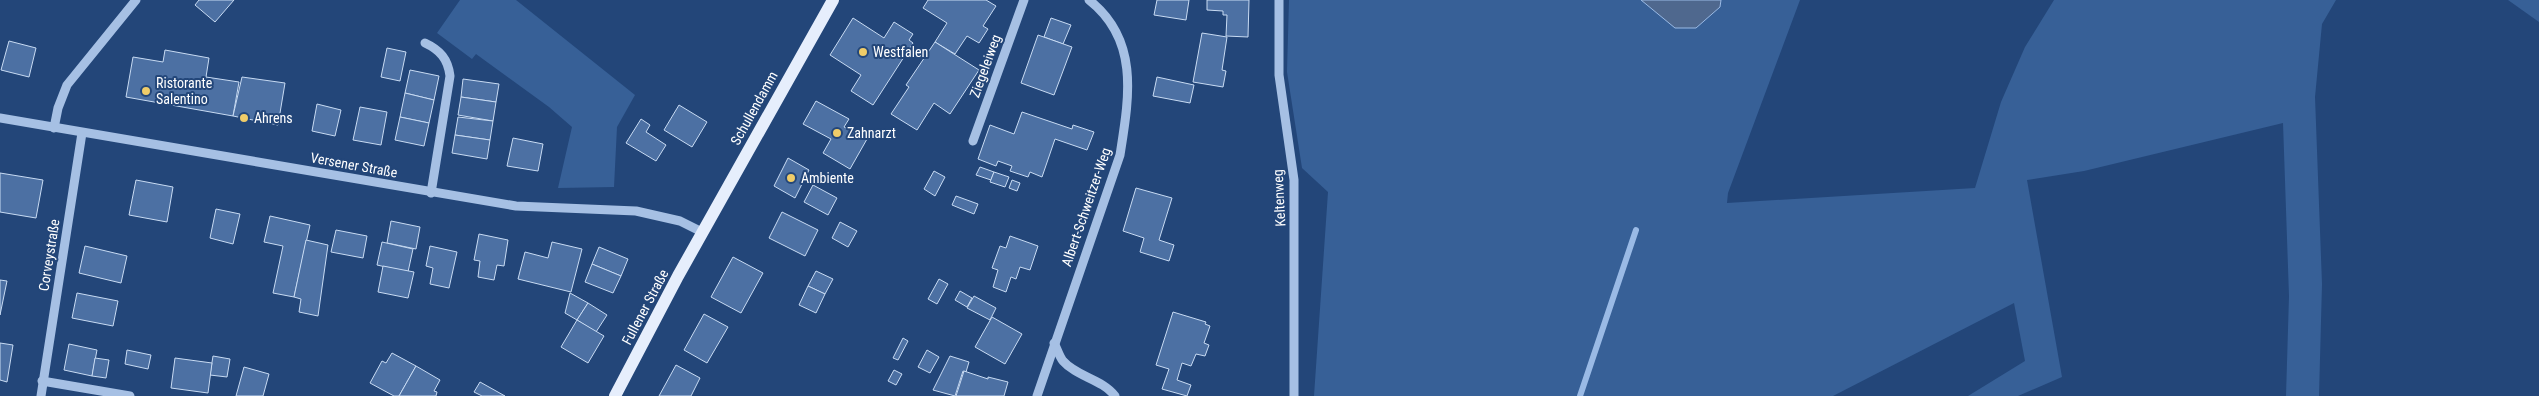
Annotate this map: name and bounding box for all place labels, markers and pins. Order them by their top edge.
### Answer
place label: Westfalen [873,44,928,60]
marker: Westfalen [857,46,869,58]
place label: Ristorante Salentino [156,75,213,107]
marker: Ristorante Salentino [140,85,152,97]
place label: Ahrens [254,110,293,126]
marker: Ahrens [238,112,250,124]
place label: Zahnarzt [847,125,896,141]
marker: Zahnarzt [831,127,843,139]
place label: Ambiente [801,170,854,186]
marker: Ambiente [785,172,797,184]

